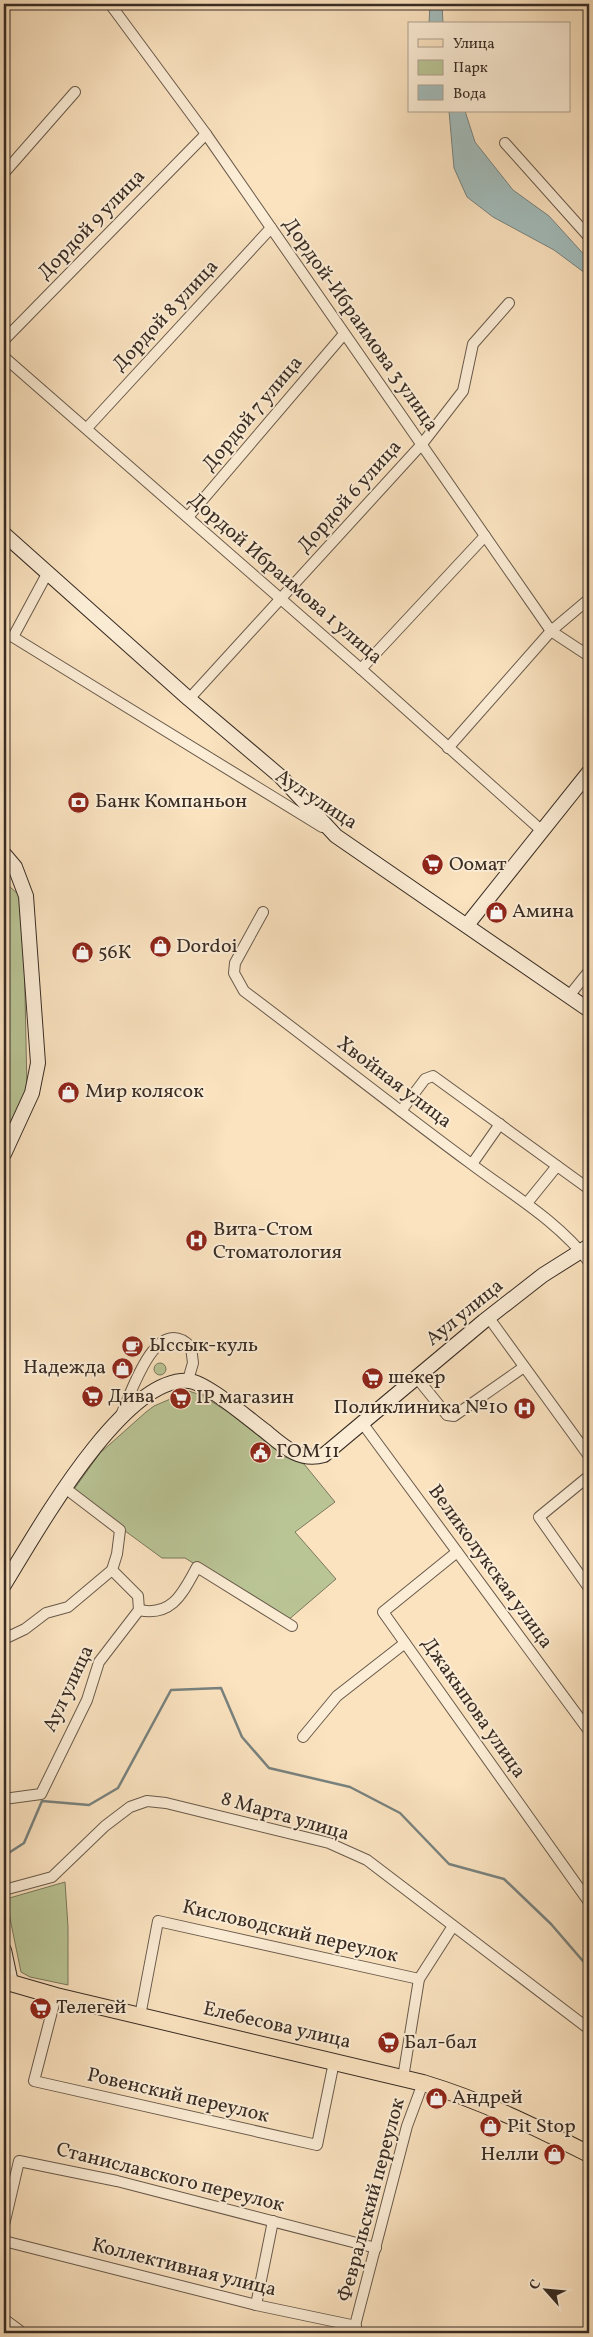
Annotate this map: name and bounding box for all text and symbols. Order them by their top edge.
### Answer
legend [408,22,570,112]
text: Улица [453,34,495,55]
text: Парк [453,58,488,79]
text: Вода [453,84,486,105]
street label: Дордой 9 улица [32,163,152,287]
street label: Дордой-Ибраимова 3 улица [275,212,445,438]
street label: Дордой 8 улица [107,254,225,378]
street label: Дордой 7 улица [196,350,310,478]
street label: Дордой 6 улица [291,434,409,560]
street label: Дордой Ибраимова 1 улица [182,487,388,671]
street label: Аул улица [269,763,363,837]
place label: Банк Компаньон [95,788,247,816]
bank icon: Банк Компаньон [67,790,91,814]
place label: Оомат [449,851,507,879]
supermarket icon: Оомат [421,853,445,877]
place label: Амина [512,898,574,926]
shop icon: Амина [484,900,508,924]
place label: Dordoi [176,933,238,961]
shop icon: Dordoi [148,935,172,959]
place label: 56К [98,939,132,967]
shop icon: 56К [70,941,94,965]
street label: Хвойная улица [330,1030,458,1136]
place label: Мир колясок [85,1078,204,1106]
shop icon: Мир колясок [57,1080,81,1104]
place label: Вита-Стом Стоматология [213,1216,342,1267]
hospital icon: Вита-Стом Стоматология [185,1229,209,1253]
street label: Аул улица [420,1273,510,1353]
place label: Ыссык-куль [149,1332,258,1360]
cafe icon: Ыссык-куль [121,1334,145,1358]
place label: Надежда [23,1354,106,1382]
shop icon: Надежда [110,1356,134,1380]
place label: шекер [388,1364,445,1392]
supermarket icon: шекер [360,1366,384,1390]
place label: Дива [108,1383,155,1411]
place label: IP магазин [196,1384,294,1412]
supermarket icon: Дива [80,1385,104,1409]
supermarket icon: IP магазин [168,1386,192,1410]
place label: Поликлиника №10 [334,1394,508,1422]
hospital icon: Поликлиника №10 [512,1396,536,1420]
place label: ГОМ 11 [276,1438,340,1466]
public building icon: ГОМ 11 [248,1440,272,1464]
street label: Великолукская улица [421,1479,559,1655]
street label: Джакыпова улица [414,1632,532,1784]
street label: Аул улица [37,1641,101,1737]
street label: 8 Марта улица [217,1785,353,1849]
street label: Кисловодский переулок [179,1894,401,1971]
place label: Телегей [56,1994,126,2022]
street label: Елебесова улица [200,1995,354,2057]
supermarket icon: Телегей [28,1996,52,2020]
place label: Бал-бал [404,2029,477,2057]
supermarket icon: Бал-бал [376,2031,400,2055]
street label: Ровенский переулок [84,2061,272,2131]
place label: Андрей [452,2084,523,2112]
shop icon: Андрей [424,2086,448,2110]
street label: Февральский переулок [331,2095,413,2305]
place label: Pit Stop [507,2113,576,2141]
shop icon: Pit Stop [479,2115,503,2139]
street label: Станиславского переулок [53,2136,287,2220]
place label: Нелли [480,2141,539,2169]
shop icon: Нелли [543,2143,567,2167]
street label: Коллективная улица [89,2232,279,2304]
north arrow [520,2264,570,2314]
text: С [525,2276,546,2293]

